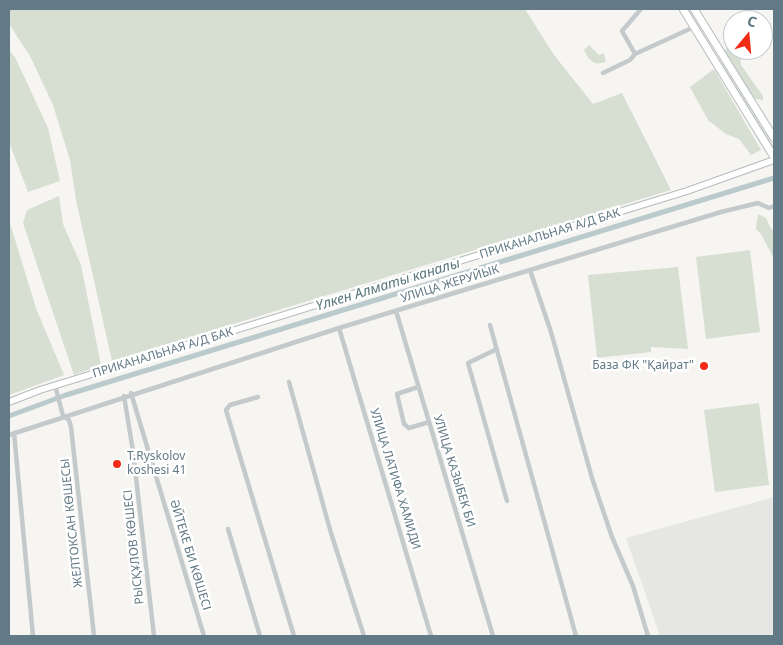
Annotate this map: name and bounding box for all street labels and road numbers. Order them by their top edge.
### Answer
street label: ПРИКАНАЛЬНАЯ А/Д БАК [478,206,622,262]
street label: УЛИЦА ЖЕРУЙЫК [399,262,501,306]
street label: ПРИКАНАЛЬНАЯ А/Д БАК [91,325,235,381]
street label: УЛИЦА ЛАТИФА ХАМИДИ [367,407,423,551]
street label: УЛИЦА КАЗЫБЕК БИ [430,413,478,529]
street label: ЖЕЛТОКСАН КӨШЕСЫ [58,458,86,588]
street label: РЫСҚҰЛОВ КӨШЕСІ [121,489,147,605]
street label: ӘЙТЕКЕ БИ КӨШЕСІ [166,498,214,612]

